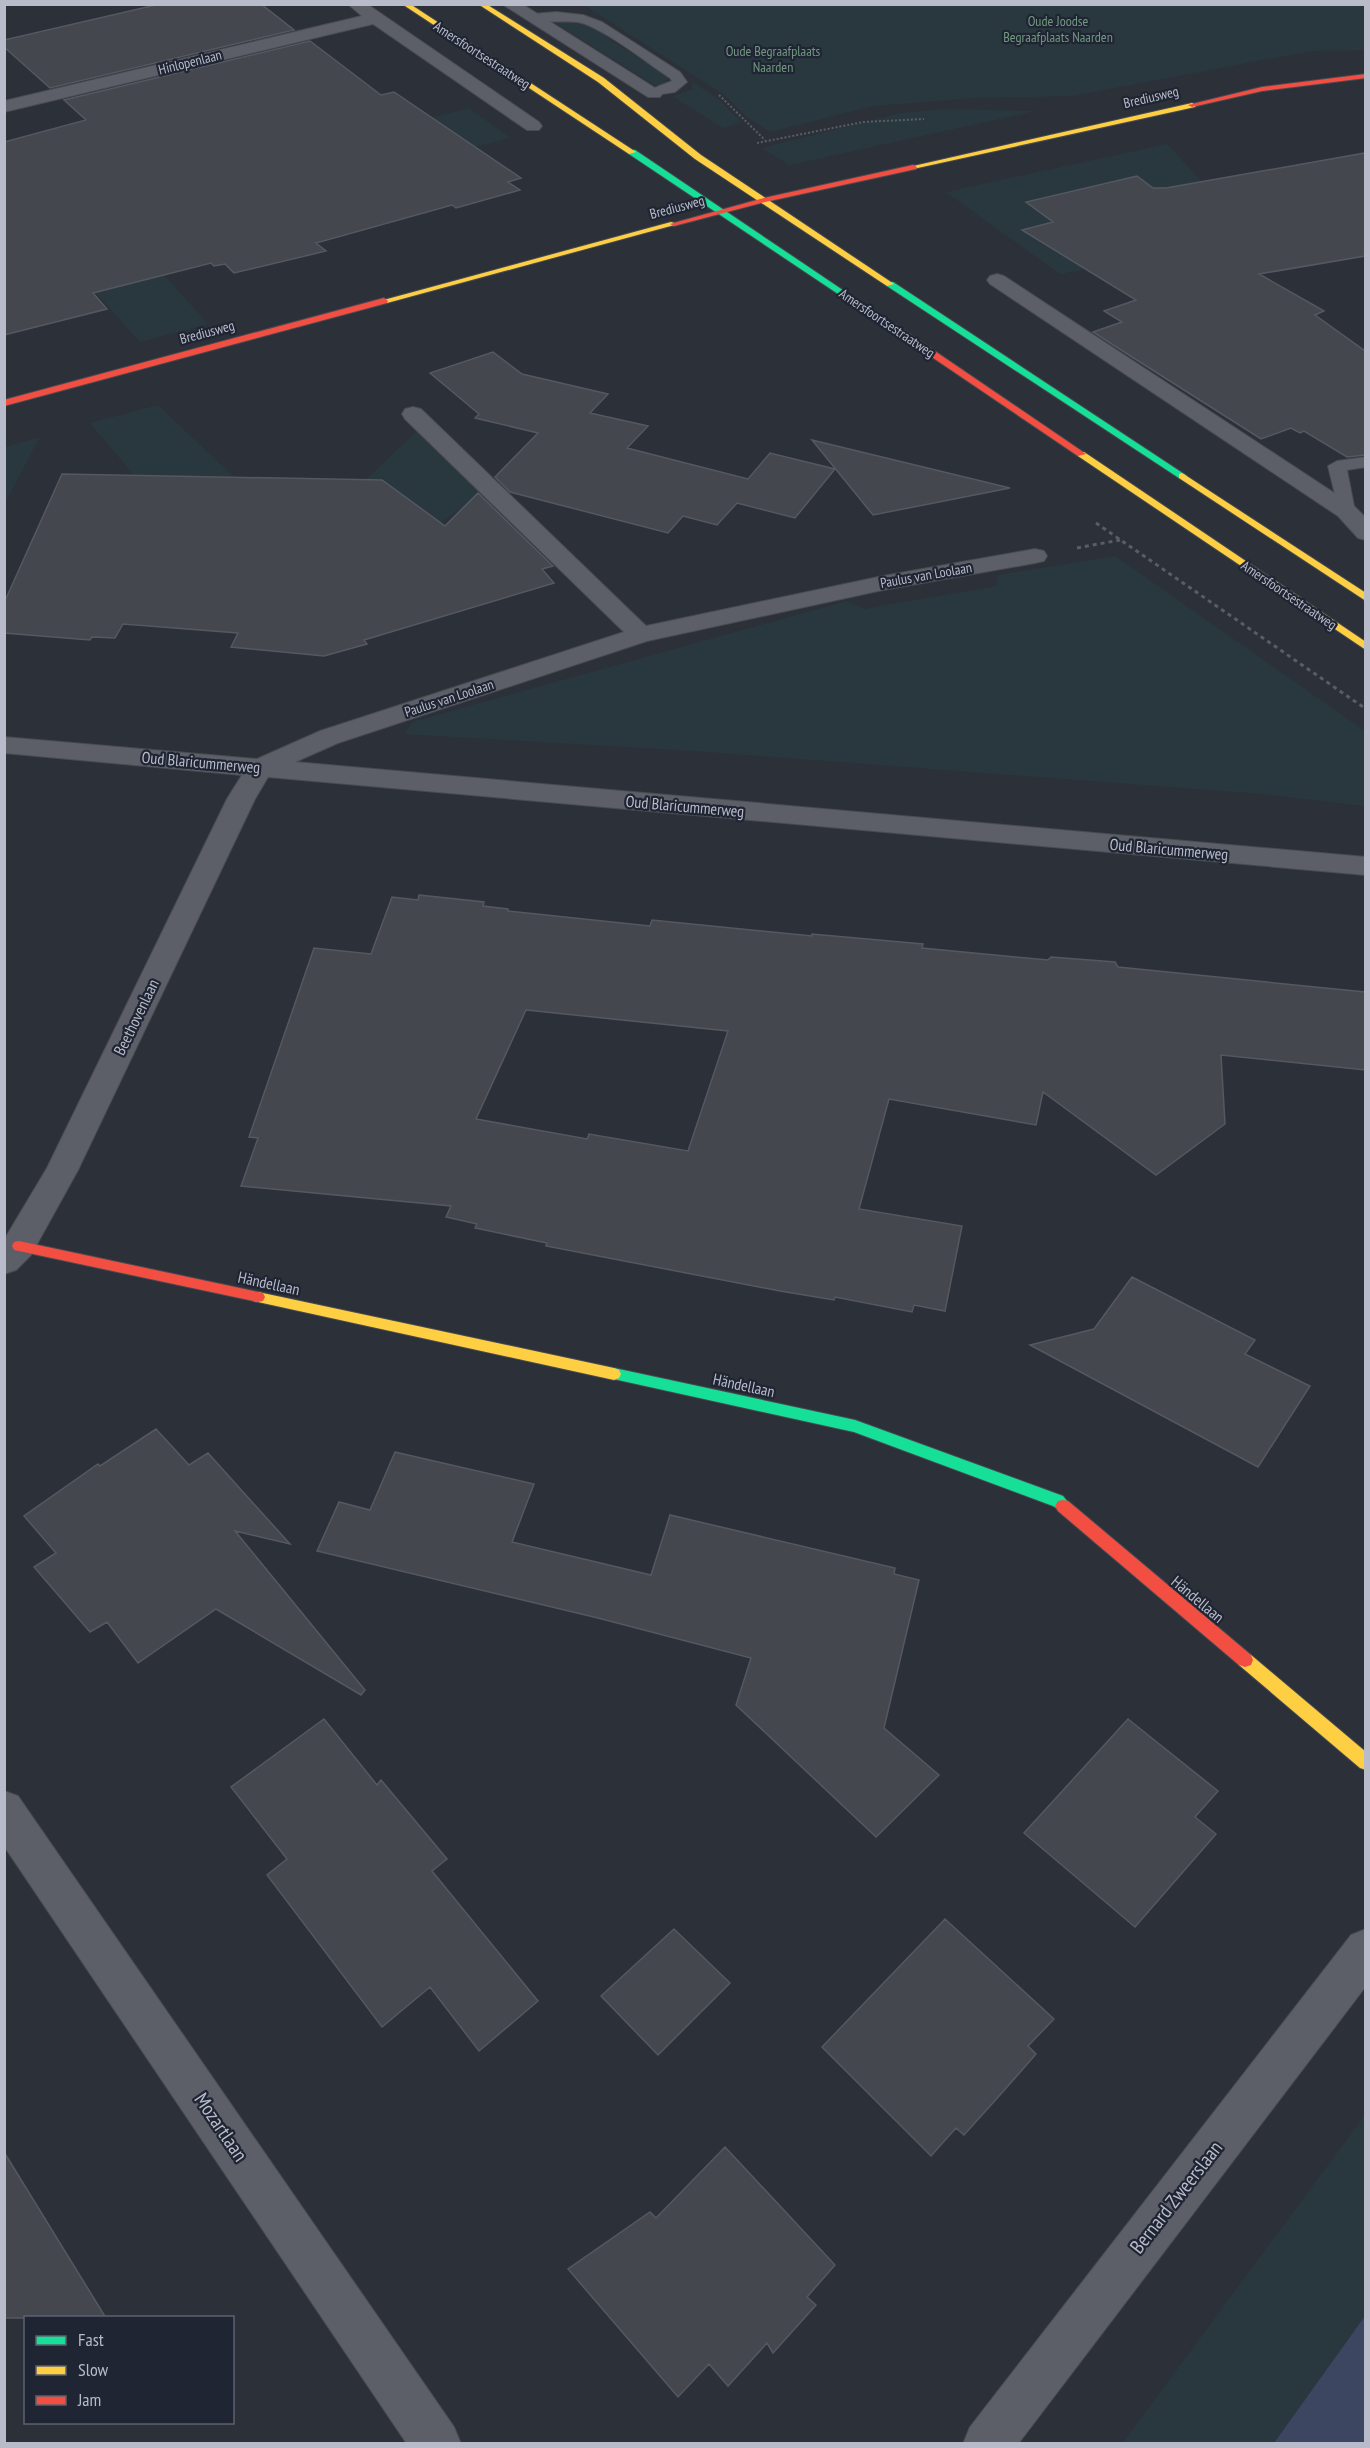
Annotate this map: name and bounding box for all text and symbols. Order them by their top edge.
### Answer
park label: Oude Joodse Begraafplaats Naarden [1003,12,1113,46]
street label: Amersfoortsestraatweg [430,17,534,93]
park label: Oude Begraafplaats Naarden [726,42,821,76]
street label: Hinlopenlaan [156,45,224,79]
street label: Brediusweg [1122,82,1180,112]
street label: Brediusweg [648,191,706,223]
street label: Amersfoortsestraatweg [836,284,938,362]
street label: Brediusweg [178,316,236,348]
street label: Amersfoortsestraatweg [1238,556,1340,634]
street label: Paulus van Loolaan [879,558,973,592]
street label: Paulus van Loolaan [402,675,496,721]
street label: Oud Blaricummerweg [141,747,261,777]
street label: Oud Blaricummerweg [625,791,745,821]
street label: Oud Blaricummerweg [1109,834,1229,864]
street label: Beethovenlaan [109,976,163,1058]
street label: Händellaan [236,1267,302,1299]
street label: Händellaan [711,1369,777,1401]
street label: Händellaan [1168,1571,1228,1627]
street label: Mozartlaan [189,2088,253,2166]
street label: Bernard Zweerslaan [1124,2135,1228,2259]
legend [24,2316,234,2424]
text: Fast [78,2328,104,2351]
text: Slow [78,2358,109,2381]
text: Jam [77,2388,101,2411]

